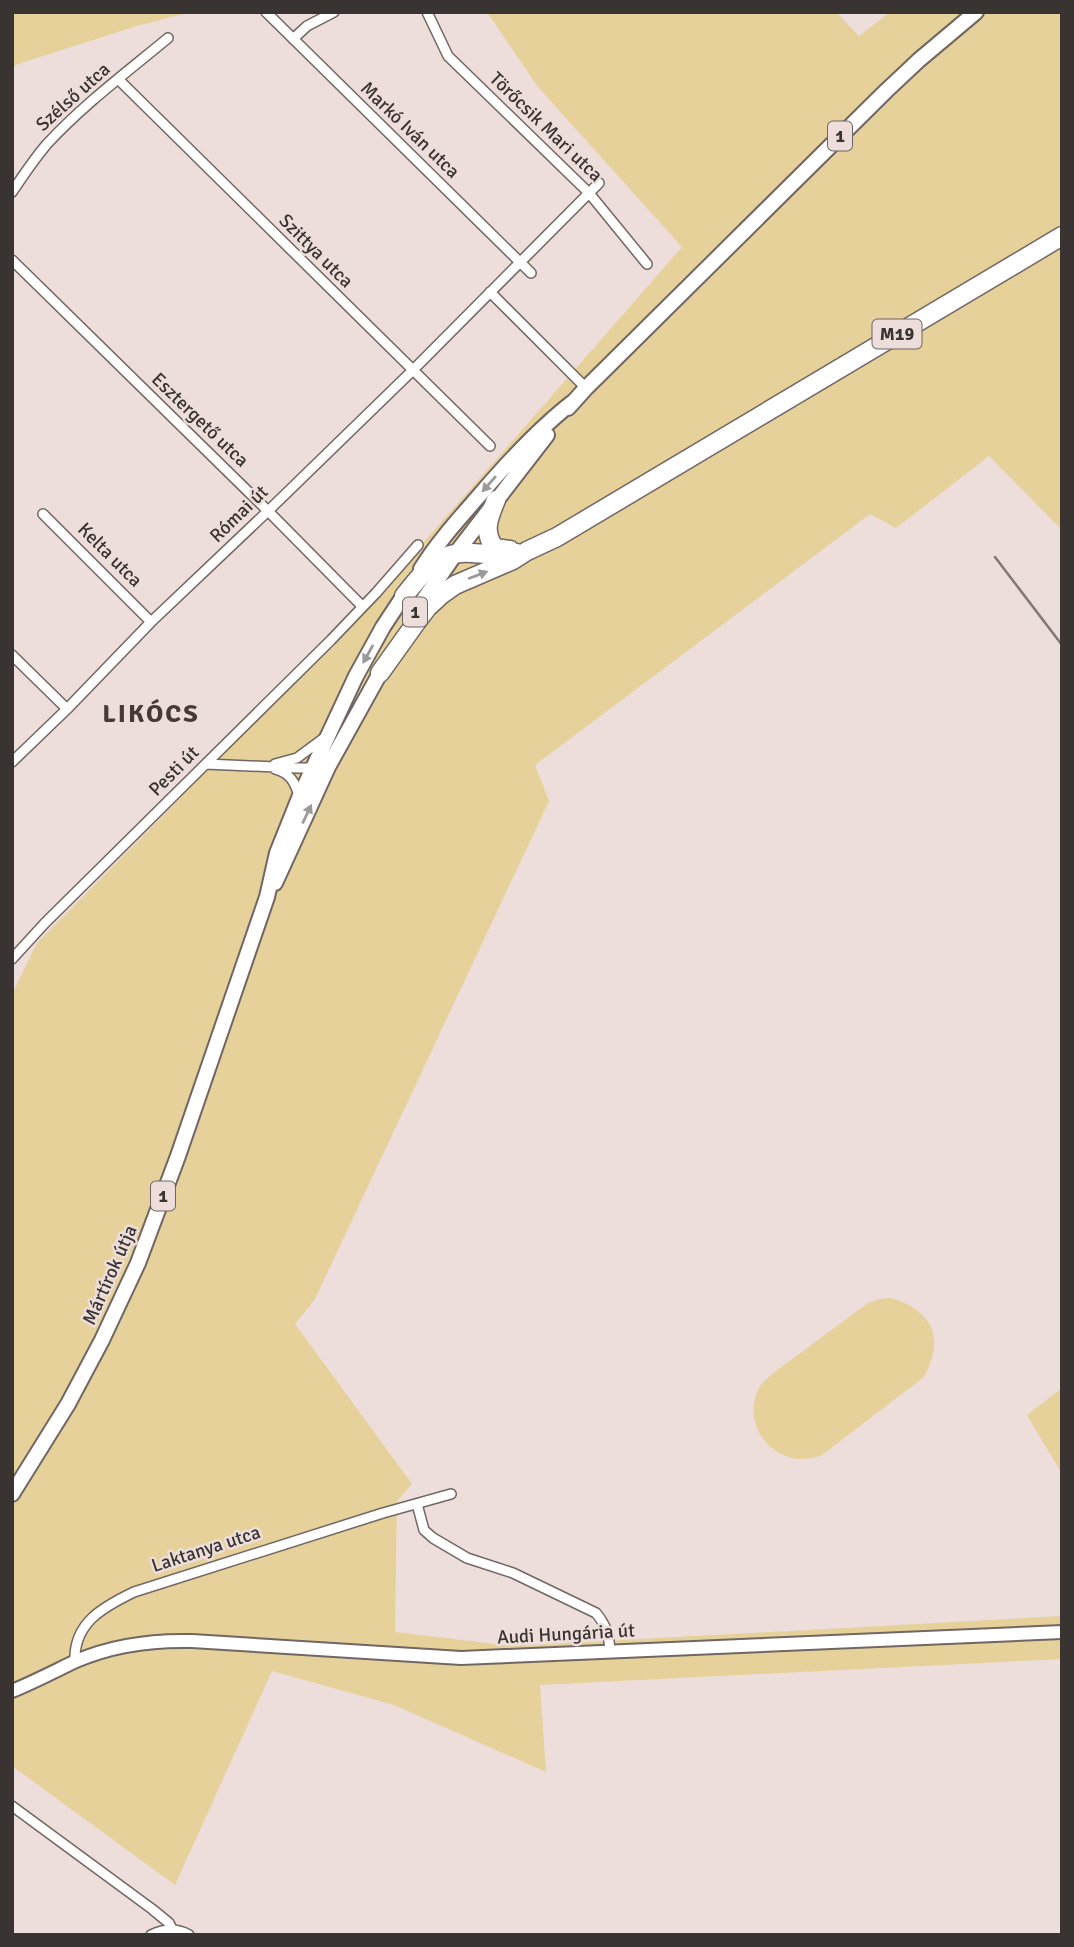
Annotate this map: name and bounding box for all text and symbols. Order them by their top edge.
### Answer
street label: Szélső utca [31,57,115,137]
street label: Törőcsik Mari utca [484,67,608,187]
street label: Markó Iván utca [355,77,465,183]
road number: 1 [828,121,852,150]
street label: Szittya utca [274,209,358,293]
road number: M19 [872,320,922,348]
street label: Esztergető utca [146,368,254,472]
one-way arrow [482,475,497,492]
street label: Római út [205,480,274,548]
street label: Kelta utca [73,518,147,592]
one-way arrow [467,570,488,581]
road number: 1 [403,598,427,626]
one-way arrow [362,644,374,664]
district label: LIKÓCS [102,698,200,730]
street label: Pesti út [144,741,204,801]
one-way arrow [301,804,312,824]
road number: 1 [151,1182,175,1210]
street label: Mártírok útja [77,1221,143,1329]
street label: Laktanya utca [148,1520,264,1578]
street label: Audi Hungária út [497,1618,636,1650]

